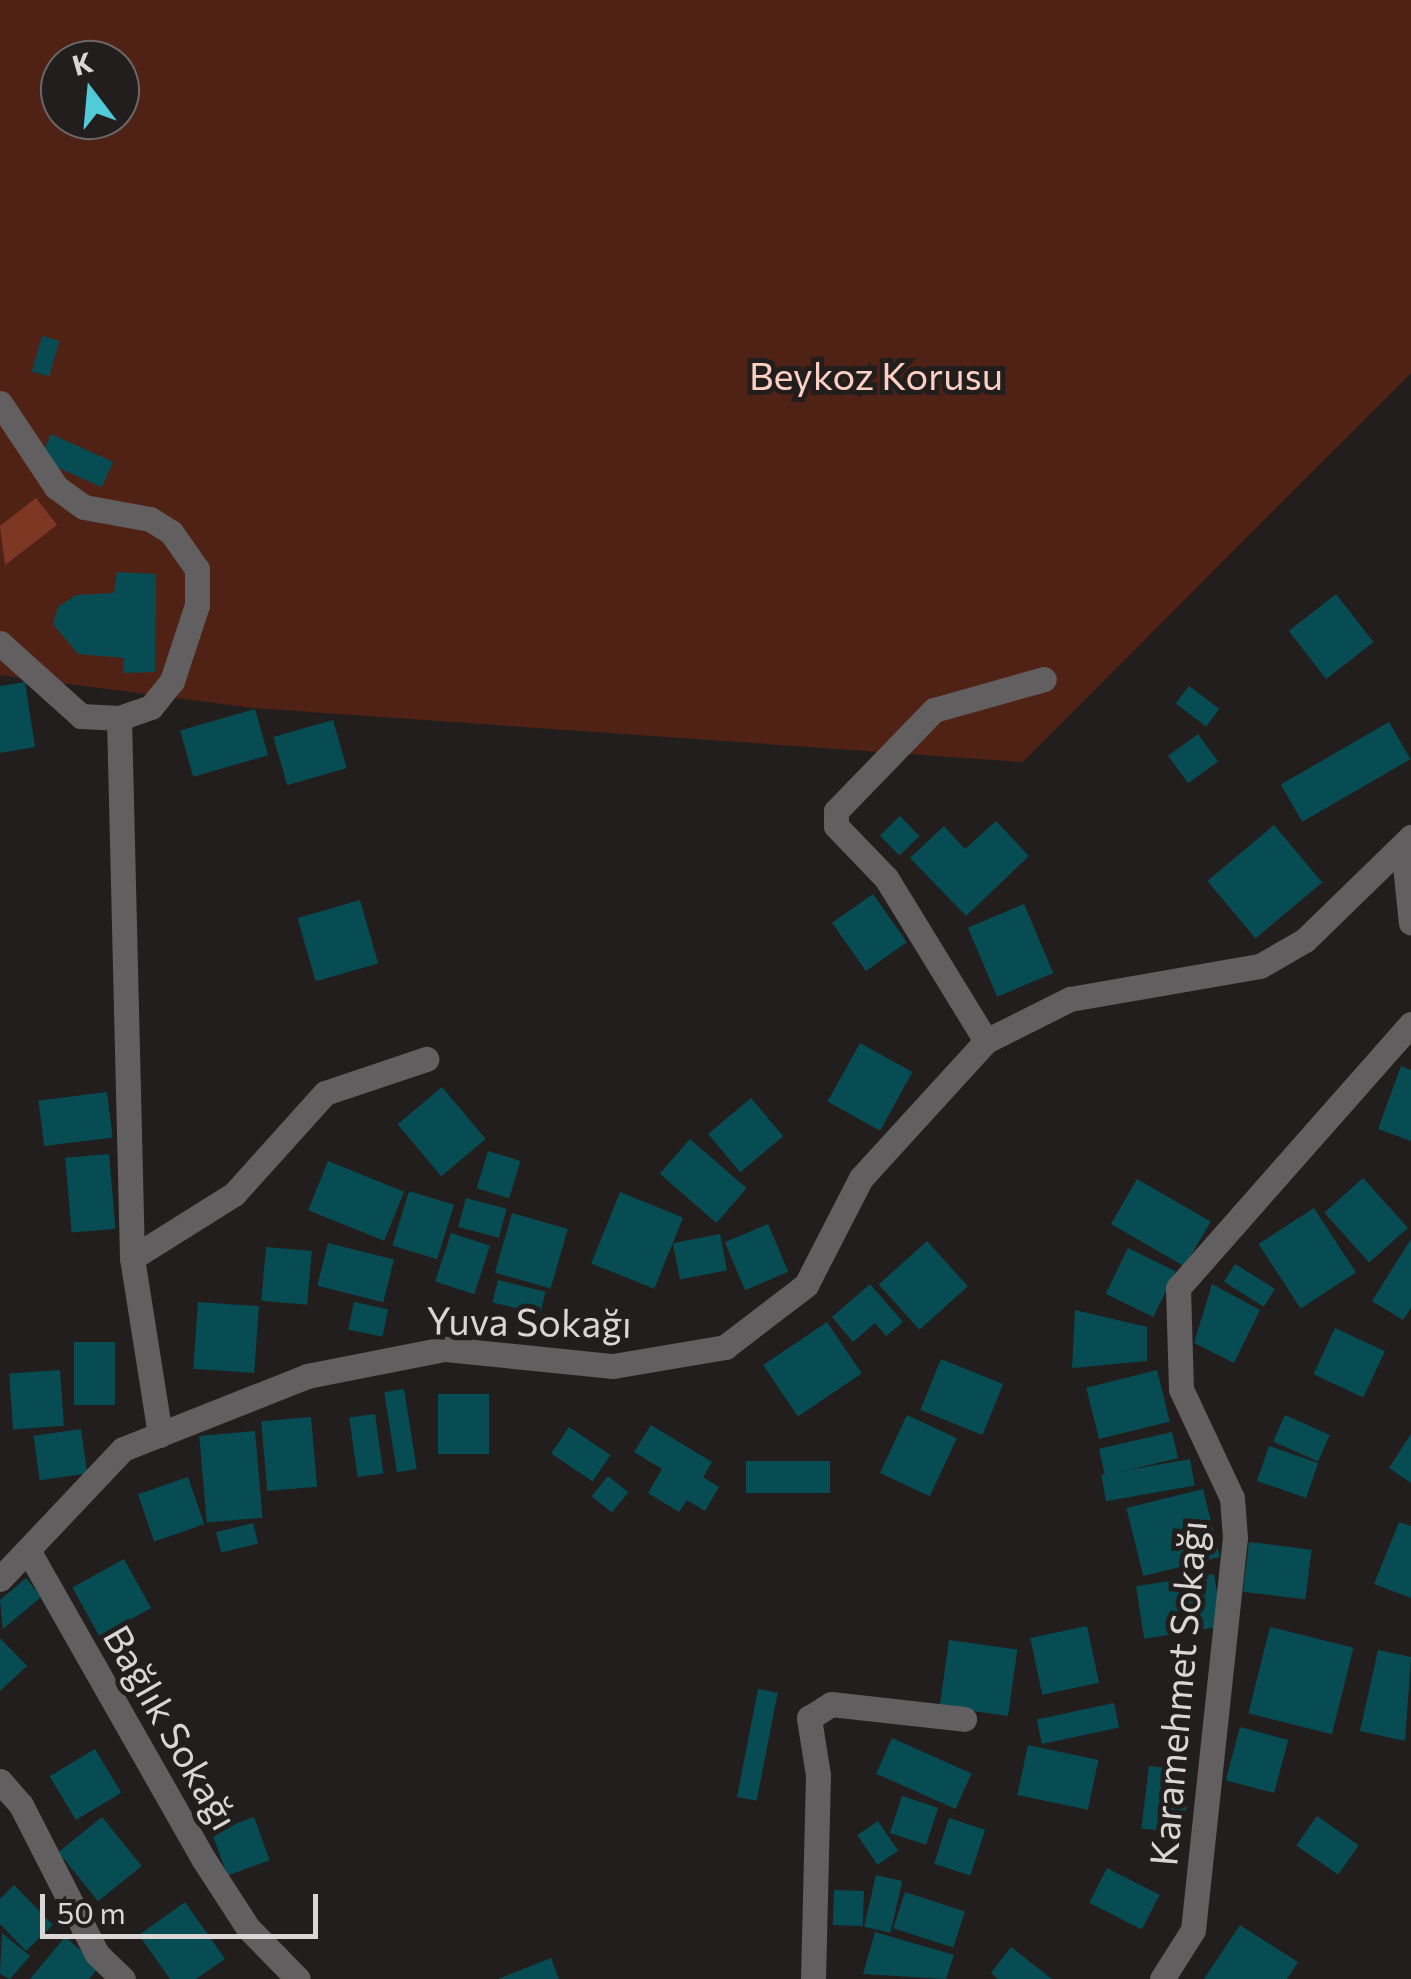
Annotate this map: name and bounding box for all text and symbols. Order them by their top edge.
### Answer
north arrow [40,40,140,140]
text: K [68,44,96,82]
park label: Beykoz Korusu [749,352,1003,398]
street label: Yuva Sokağı [426,1296,632,1346]
street label: Karamehmet Sokağı [1139,1518,1215,1868]
street label: Bağlık Sokağı [95,1617,249,1837]
scale bar [45,1874,322,1936]
text: 50 m [57,1893,126,1930]

